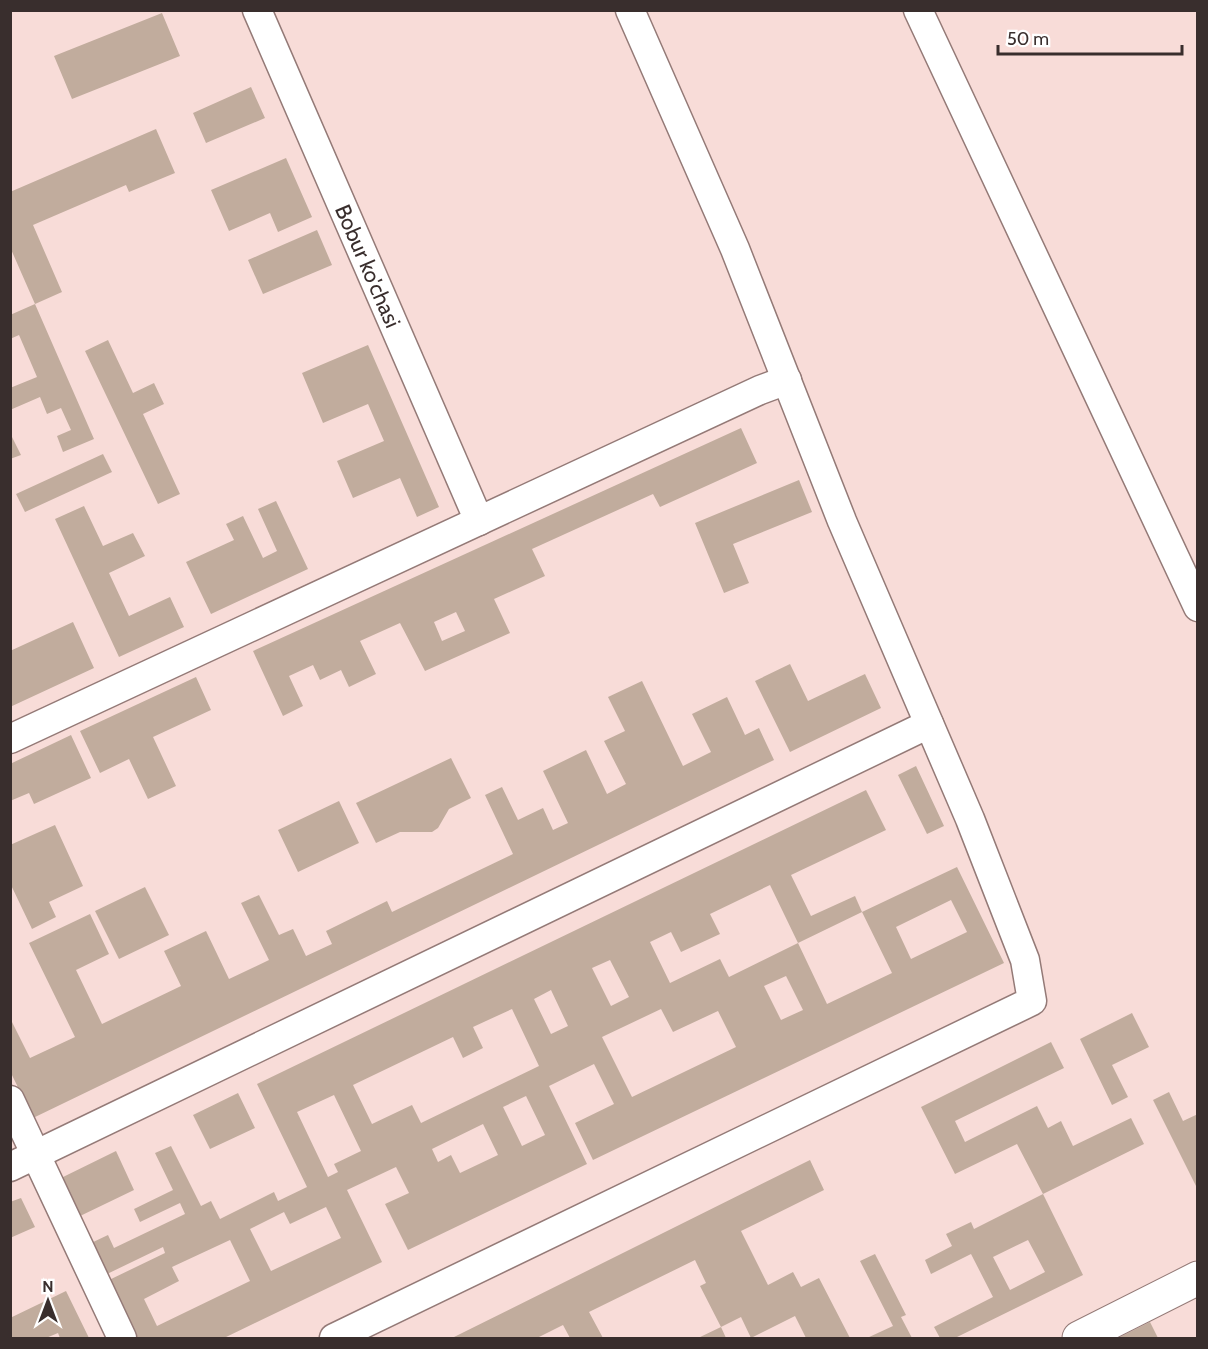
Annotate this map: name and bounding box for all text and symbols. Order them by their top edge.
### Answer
scale bar [998,18,1182,56]
text: 50 m [1007,28,1049,50]
street label: Bobur ko'chasi [330,200,407,332]
north arrow [18,1271,78,1331]
text: N [42,1277,54,1296]

